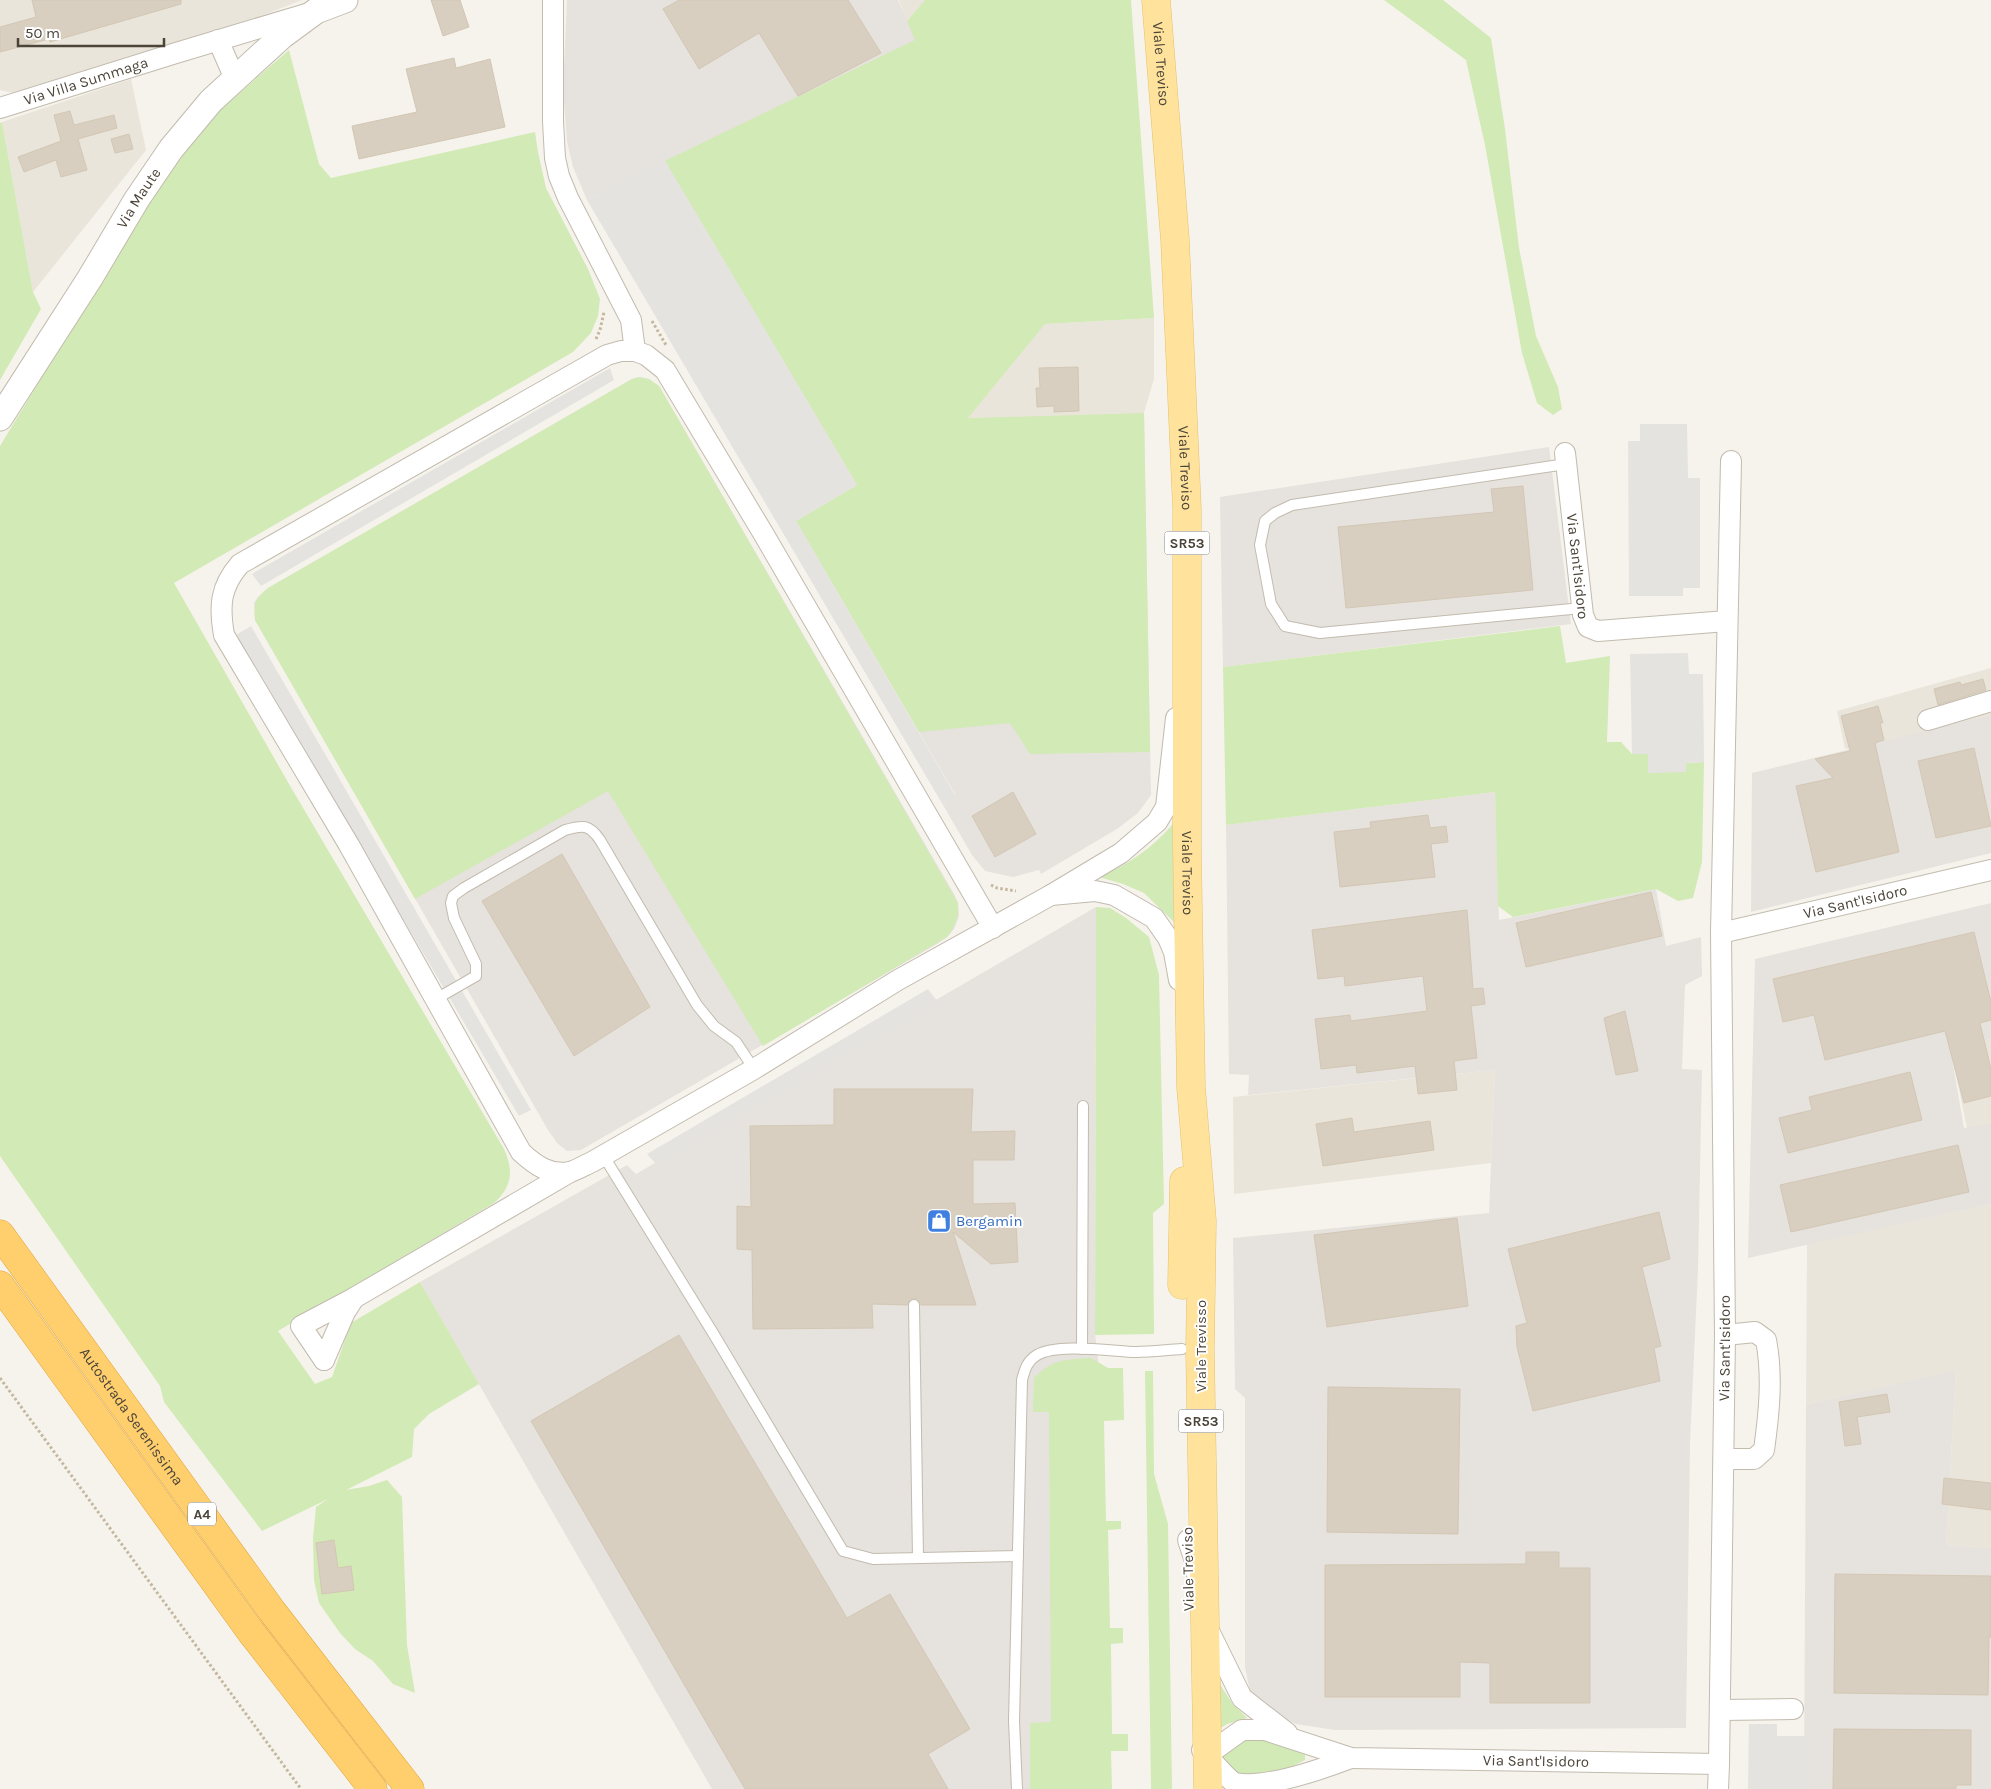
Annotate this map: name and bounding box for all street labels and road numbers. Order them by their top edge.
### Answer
street label: Viale Treviso [1149,21,1173,107]
street label: Via Villa Summaga [22,53,150,109]
street label: Via Maute [113,164,165,231]
street label: Viale Treviso [1174,425,1196,511]
street label: Via Sant'Isidoro [1563,513,1592,620]
road number: SR53 [1164,532,1210,554]
street label: Viale Treviso [1178,831,1197,915]
street label: Via Sant'Isidoro [1802,881,1909,922]
street label: Via Sant'Isidoro [1715,1295,1734,1401]
street label: Viale Trevisso [1192,1300,1210,1392]
street label: Autostrada Serenissima [76,1344,187,1489]
road number: SR53 [1178,1410,1224,1432]
road number: A4 [188,1502,216,1526]
street label: Viale Treviso [1178,1527,1198,1611]
street label: Via Sant'Isidoro [1483,1751,1589,1771]

